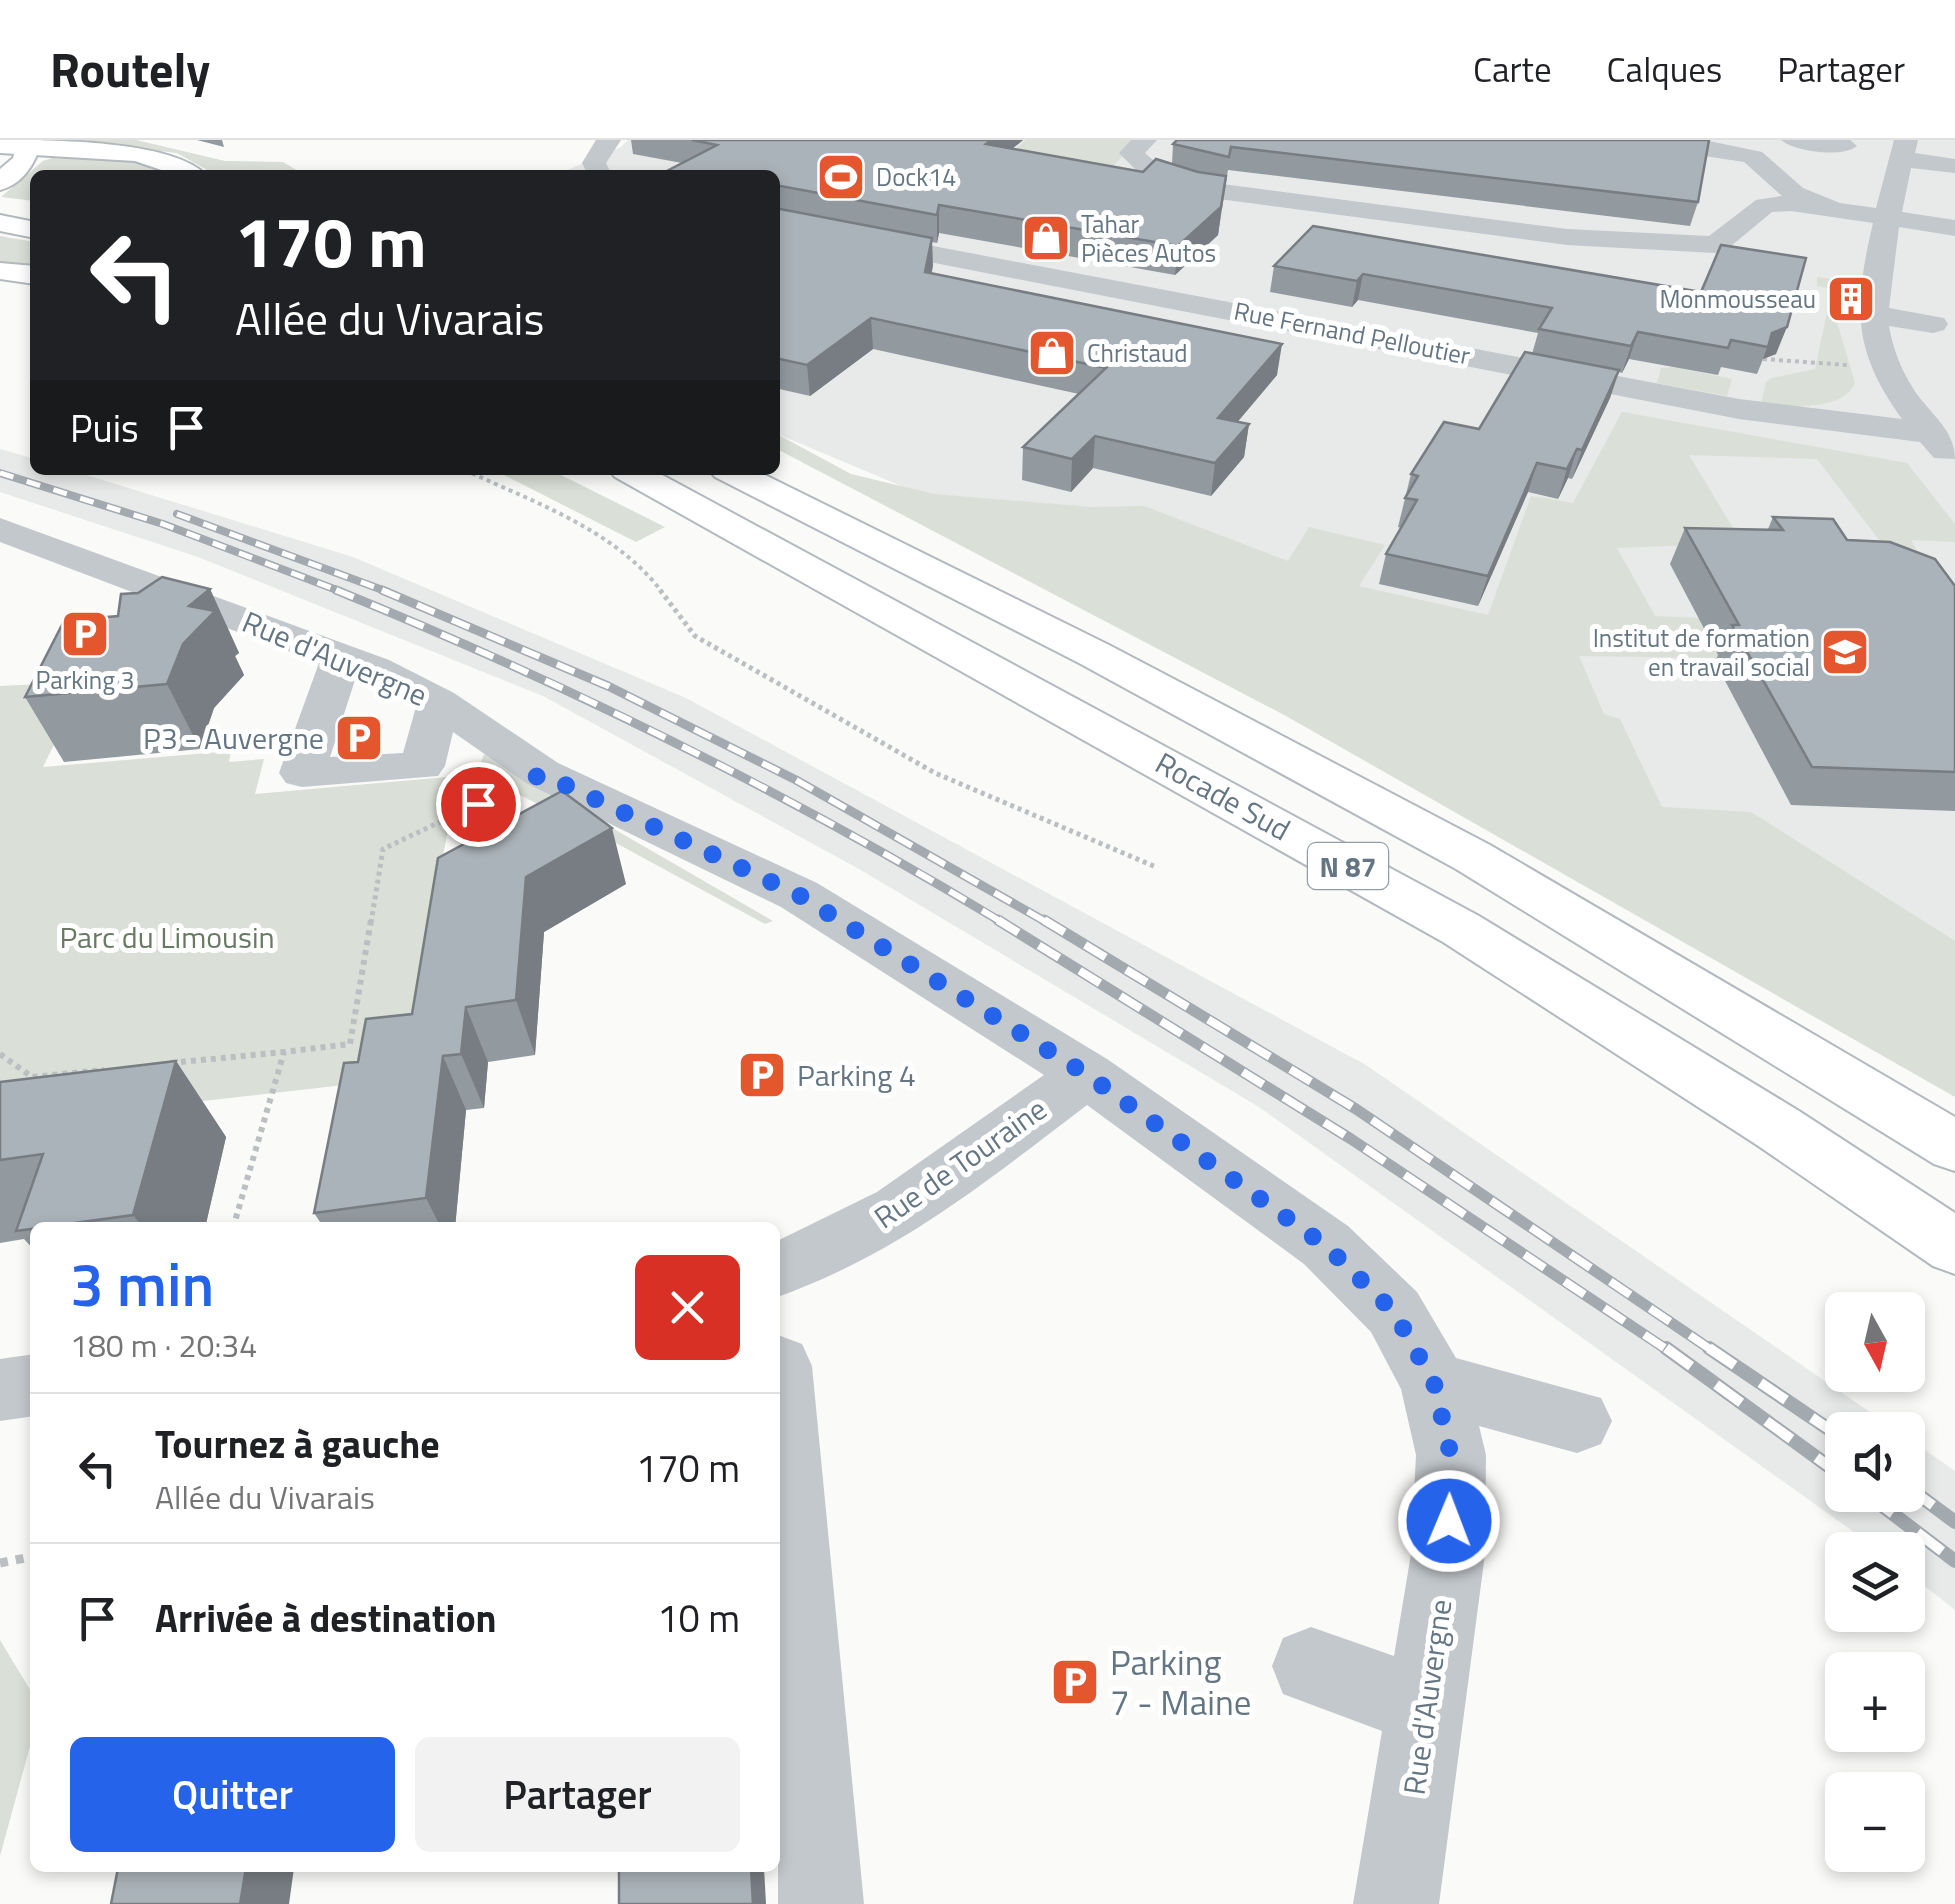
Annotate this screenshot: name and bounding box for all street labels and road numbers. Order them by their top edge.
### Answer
street label: Rue Fernand Pelloutier [1231,291,1474,375]
street label: Rue d'Auvergne [235,598,435,718]
street label: Rocade Sud [1147,740,1299,852]
road number: N 87 [1308,843,1388,889]
street label: Rue de Touraine [864,1086,1056,1240]
street label: Rue d'Auvergne [1391,1596,1463,1798]

